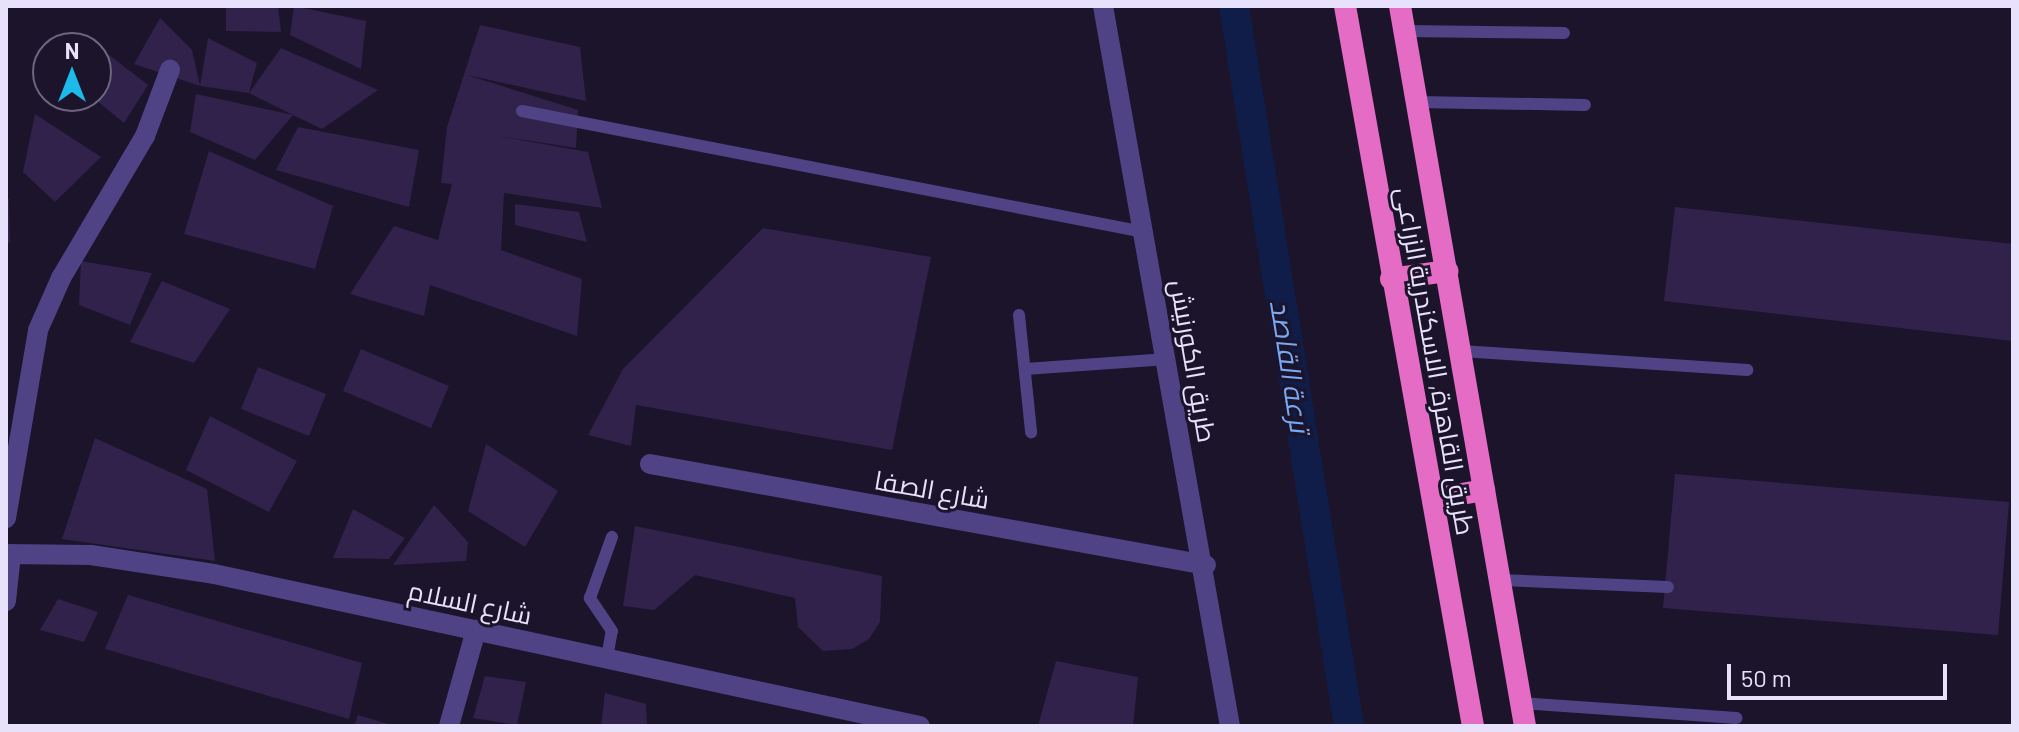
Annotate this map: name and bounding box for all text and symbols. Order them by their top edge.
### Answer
north arrow [32,32,112,112]
text: N [65,37,79,63]
street label: طريق القاهرة, الاسكندرية الزراعى [1390,185,1482,537]
street label: طريق الكورنيش [1164,277,1224,445]
water label: ترعة القاصد [1264,297,1318,435]
street label: شارع الصفا [872,464,992,514]
street label: شارع السلام [405,574,535,630]
scale bar [1731,648,1951,698]
text: 50 m [1741,663,1792,692]

